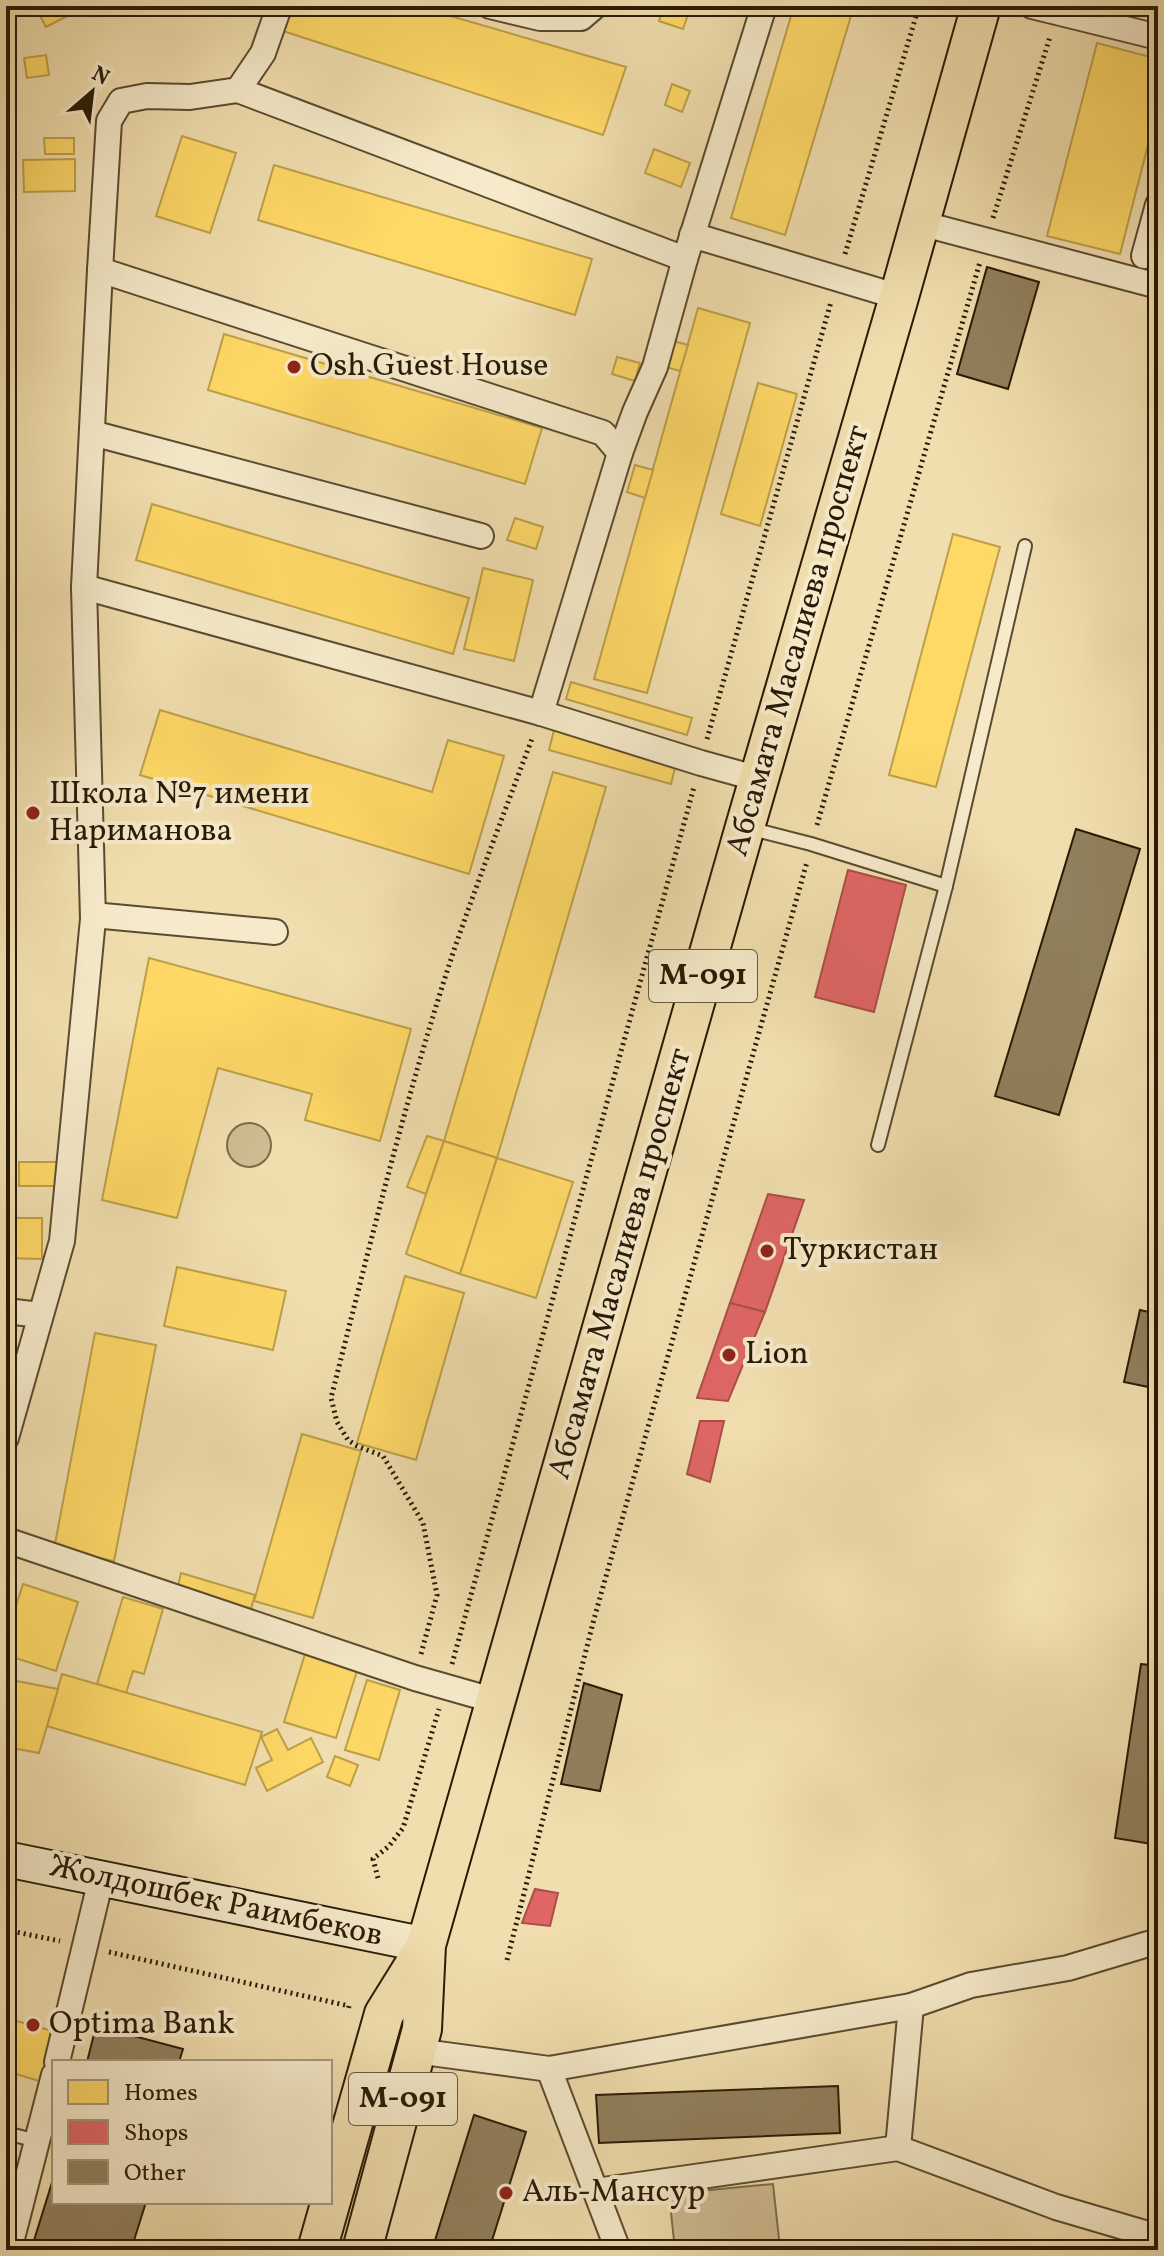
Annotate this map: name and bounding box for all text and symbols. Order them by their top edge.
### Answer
north arrow [52,52,132,132]
text: N [86,59,115,94]
place label: Osh Guest House [310,345,549,389]
marker: Osh Guest House [285,358,303,376]
street label: Абсамата Масалиева проспект [716,420,882,862]
place label: Школа №7 имени Нариманова [49,773,310,854]
marker: Школа №7 имени Нариманова [24,804,42,822]
road number: М-091 [649,950,757,1002]
street label: Абсамата Масалиева проспект [538,1043,704,1485]
place label: Туркистан [783,1229,938,1273]
marker: Туркистан [758,1242,776,1260]
place label: Lion [745,1333,809,1377]
marker: Lion [720,1346,738,1364]
street label: Жолдошбек Раимбеков [45,1845,387,1959]
place label: Optima Bank [49,2003,235,2047]
marker: Optima Bank [24,2016,42,2034]
legend [52,2060,332,2204]
road number: М-091 [349,2073,457,2125]
text: Homes [124,2077,198,2111]
text: Shops [124,2117,188,2151]
text: Other [124,2157,186,2191]
place label: Аль-Мансур [522,2171,705,2215]
marker: Аль-Мансур [497,2184,515,2202]

